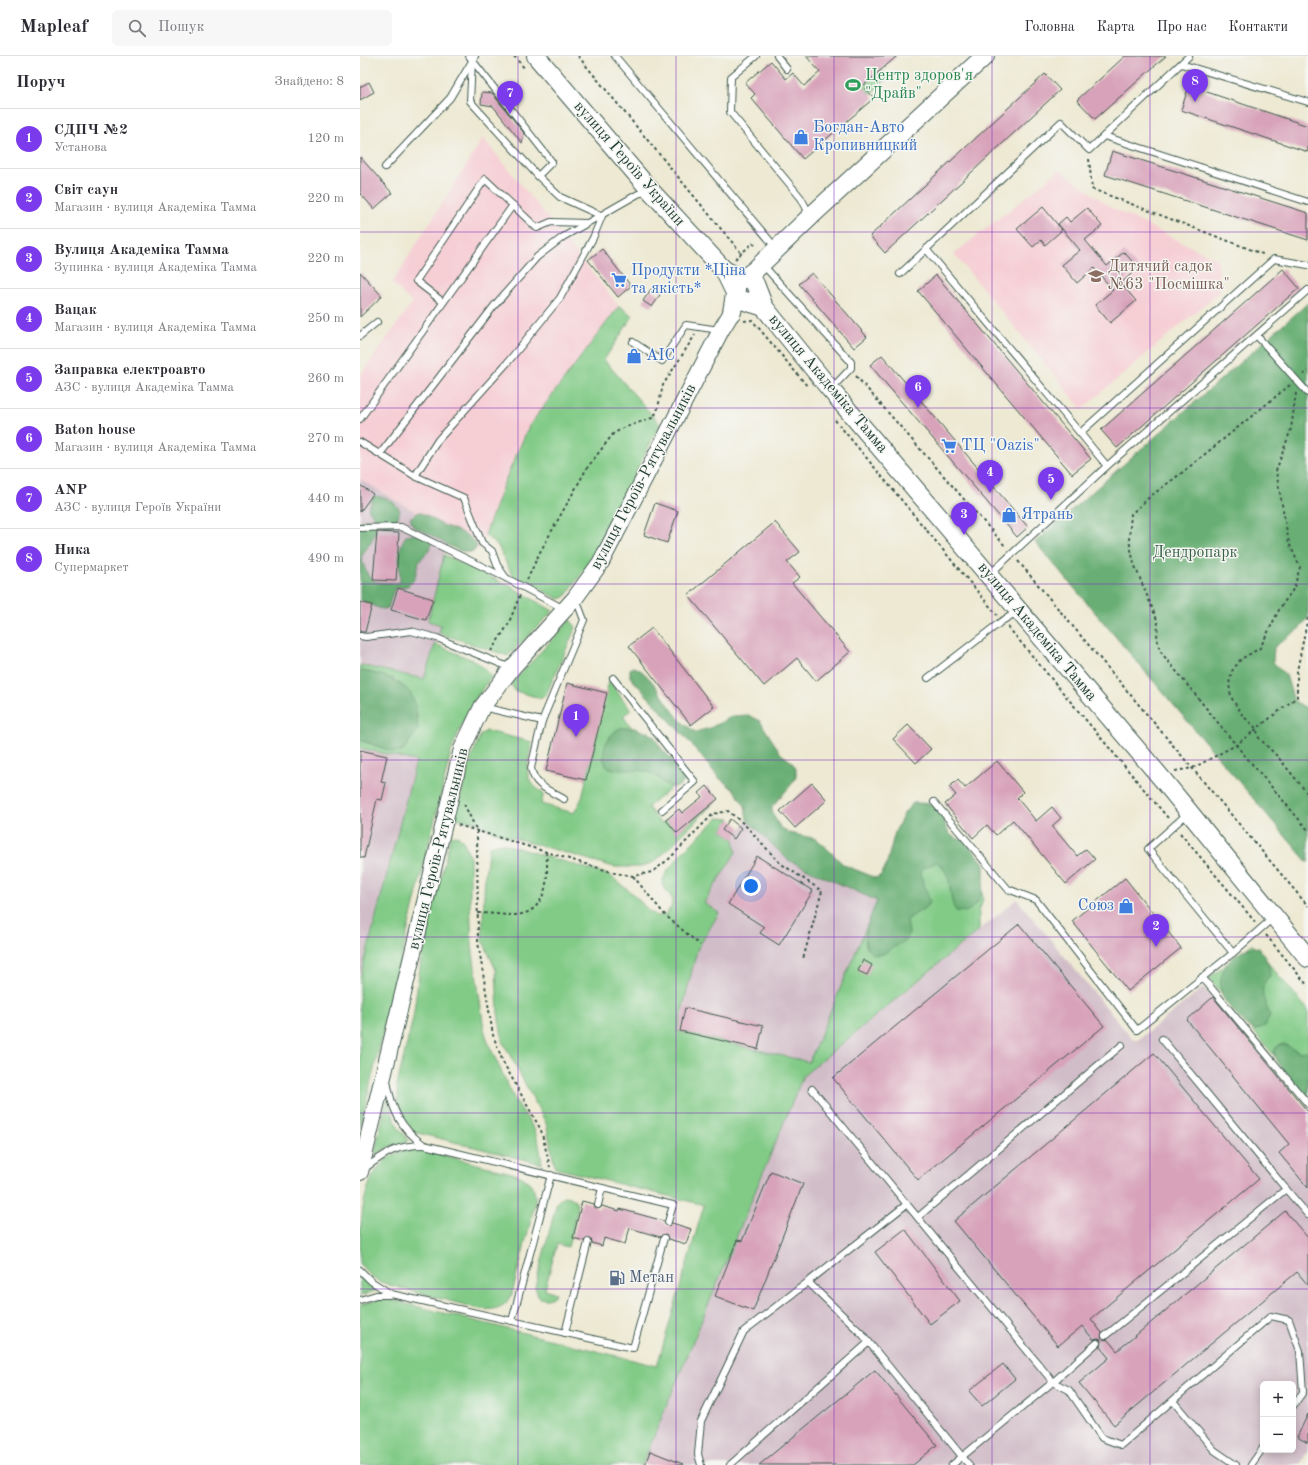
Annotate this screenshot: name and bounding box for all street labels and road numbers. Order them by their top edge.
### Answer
street label: вулиця Героїв України [570,98,688,230]
street label: вулиця Академіка Тамма [765,312,891,456]
street label: вулиця Героїв-Рятувальників [588,382,700,572]
street label: вулиця Академіка Тамма [974,560,1100,704]
street label: вулиця Героїв-Рятувальників [406,746,472,952]

